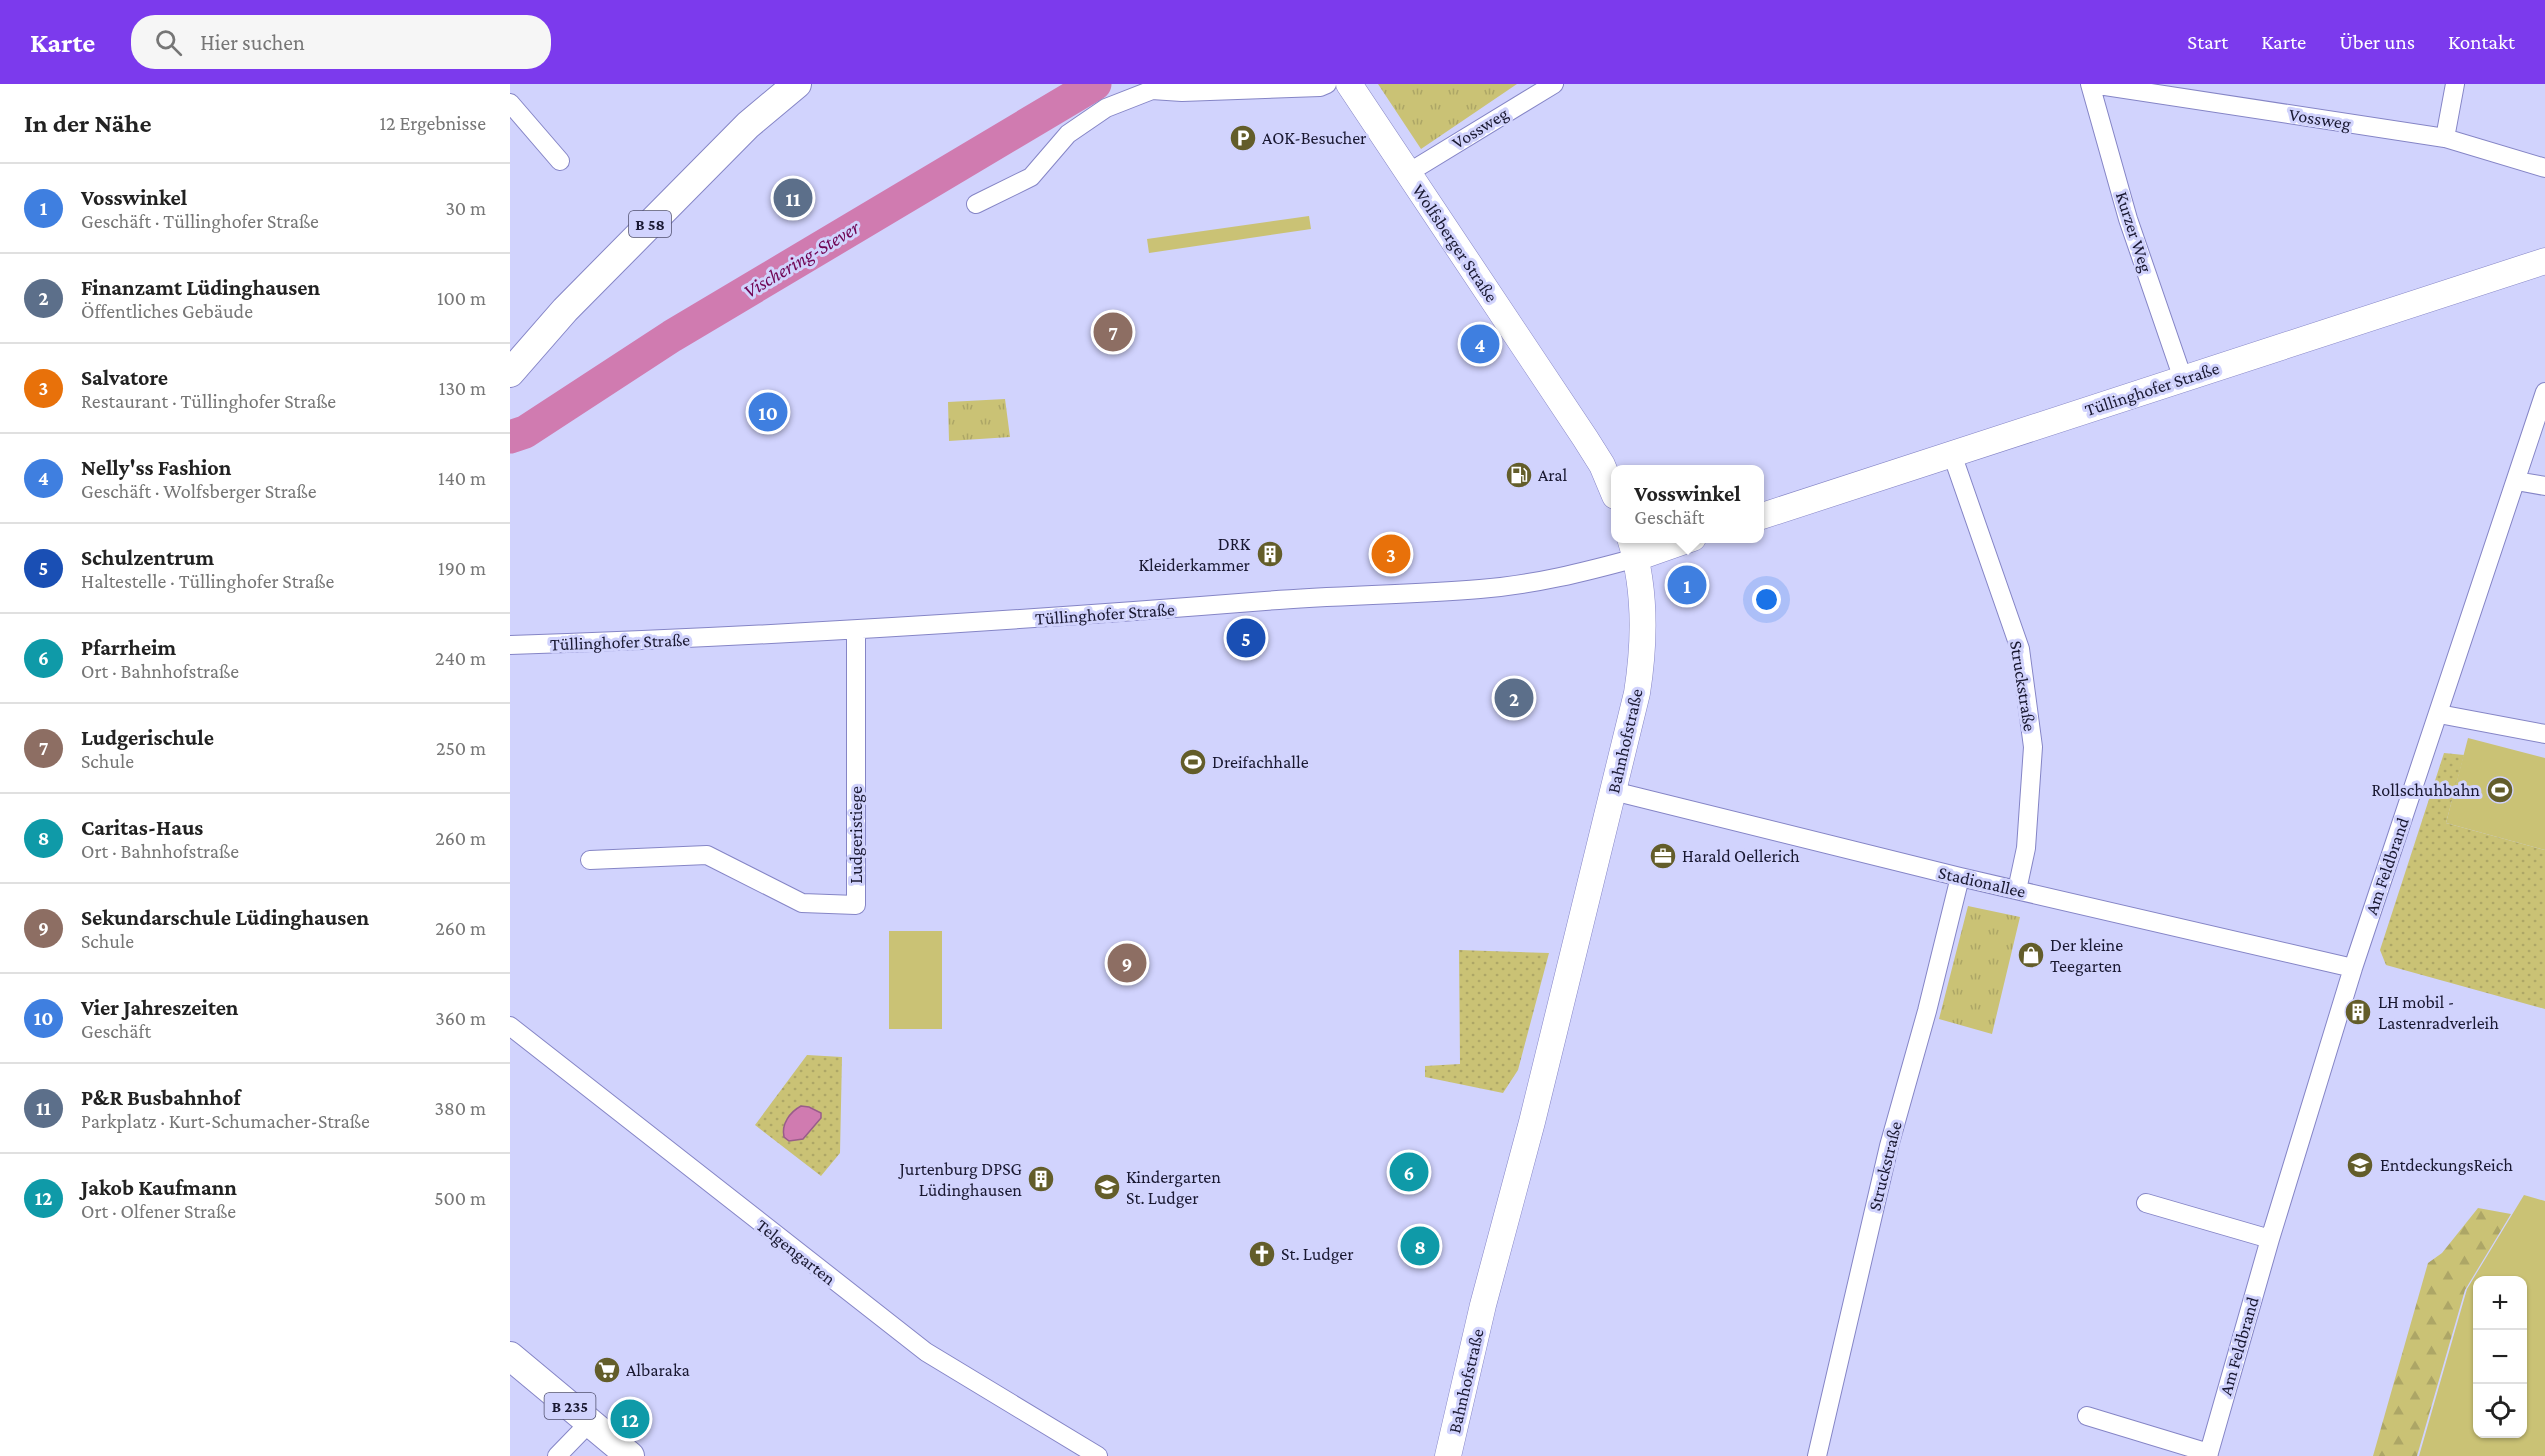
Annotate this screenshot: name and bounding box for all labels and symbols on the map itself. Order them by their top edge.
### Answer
street label: Vossweg [1448,103,1512,153]
street label: Vossweg [2288,104,2353,134]
parking icon: AOK-Besucher [1228,123,1258,153]
place label: AOK-Besucher [1262,128,1367,148]
pin: 11 [774,176,812,220]
street label: Wolfsberger Straße [1408,180,1502,306]
street label: Kurzer Weg [2112,189,2157,275]
road number: B 58 [629,211,671,237]
water label: Vischering-Stever [739,215,864,303]
pin: 7 [1094,310,1132,354]
pin: 4 [1460,322,1500,366]
street label: Tüllinghofer Straße [2082,358,2222,420]
pin: 10 [748,390,788,434]
fuel station icon: Aral [1504,460,1534,490]
place label: Aral [1538,465,1568,485]
pin: 3 [1372,532,1410,576]
place label: DRK Kleiderkammer [1139,534,1251,575]
building icon: DRK Kleiderkammer [1255,539,1285,569]
pin: 1 [1668,562,1706,608]
your location [1752,585,1781,614]
street label: Tüllinghofer Straße [1034,599,1176,629]
pin: 5 [1226,616,1266,660]
street label: Tüllinghofer Straße [550,630,690,654]
street label: Struckstraße [2006,639,2040,733]
pin: 2 [1494,676,1534,720]
street label: Bahnhofstraße [1603,687,1647,795]
sports icon: Dreifachhalle [1178,747,1208,777]
place label: Dreifachhalle [1212,752,1309,772]
sports icon: Rollschuhbahn [2485,775,2515,805]
place label: Rollschuhbahn [2372,780,2480,800]
street label: Ludgeristiege [846,786,866,884]
street label: Am Feldbrand [2361,814,2413,917]
office icon: Harald Oellerich [1648,841,1678,871]
place label: Harald Oellerich [1682,846,1800,866]
street label: Stadionallee [1936,862,2028,902]
place label: Der kleine Teegarten [2050,935,2123,976]
pin: 9 [1108,940,1146,986]
shop icon: Der kleine Teegarten [2016,940,2046,970]
place label: LH mobil - Lastenradverleih [2378,992,2499,1033]
building icon: LH mobil - Lastenradverleih [2343,997,2373,1027]
street label: Struckstraße [1864,1119,1906,1213]
pin: 6 [1390,1150,1428,1194]
school or university icon: EntdeckungsReich [2345,1150,2375,1180]
place label: EntdeckungsReich [2380,1155,2513,1175]
place label: Jurtenburg DPSG Lüdinghausen [897,1159,1022,1200]
building icon: Jurtenburg DPSG Lüdinghausen [1026,1164,1056,1194]
place label: Kindergarten St. Ludger [1126,1167,1221,1208]
school or university icon: Kindergarten St. Ludger [1092,1172,1122,1202]
street label: Telgengarten [753,1215,840,1289]
pin: 8 [1400,1224,1440,1268]
church icon: St. Ludger [1247,1239,1277,1269]
place label: St. Ludger [1281,1244,1354,1264]
street label: Am Feldbrand [2215,1294,2263,1398]
street label: Bahnhofstraße [1444,1327,1488,1435]
supermarket icon: Albaraka [592,1355,622,1385]
place label: Albaraka [626,1360,690,1380]
road number: B 235 [544,1393,596,1419]
pin: 12 [610,1396,650,1442]

